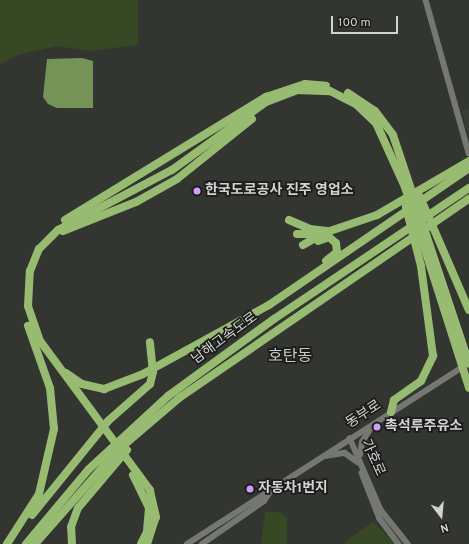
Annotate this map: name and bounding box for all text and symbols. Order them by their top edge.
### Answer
scale bar [333,8,400,34]
text: 100 m [338,15,371,31]
place label: 한국도로공사 진주 영업소 [205,183,354,199]
marker: 한국도로공사 진주 영업소 [192,186,202,196]
street label: 남해고속도로 [189,309,261,369]
district label: 호탄동 [268,347,312,367]
street label: 동부로 [343,397,385,433]
place label: 촉석루주유소 [385,419,462,435]
marker: 촉석루주유소 [372,422,382,432]
street label: 가호로 [356,437,388,479]
place label: 자동차1번지 [258,481,328,497]
marker: 자동차1번지 [245,484,255,494]
north arrow [421,496,461,536]
text: N [439,520,450,535]

